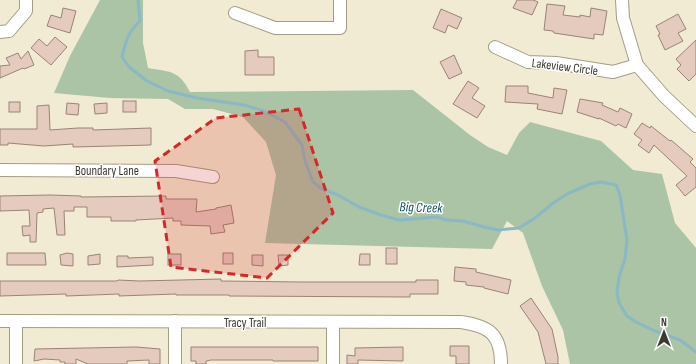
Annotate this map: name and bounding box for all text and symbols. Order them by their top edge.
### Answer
street label: Lakeview Circle [531,55,599,79]
street label: Boundary Lane [75,163,139,179]
water label: Big Creek [399,198,444,217]
north arrow [644,312,684,352]
street label: Tracy Trail [224,315,266,331]
text: N [661,316,667,329]

